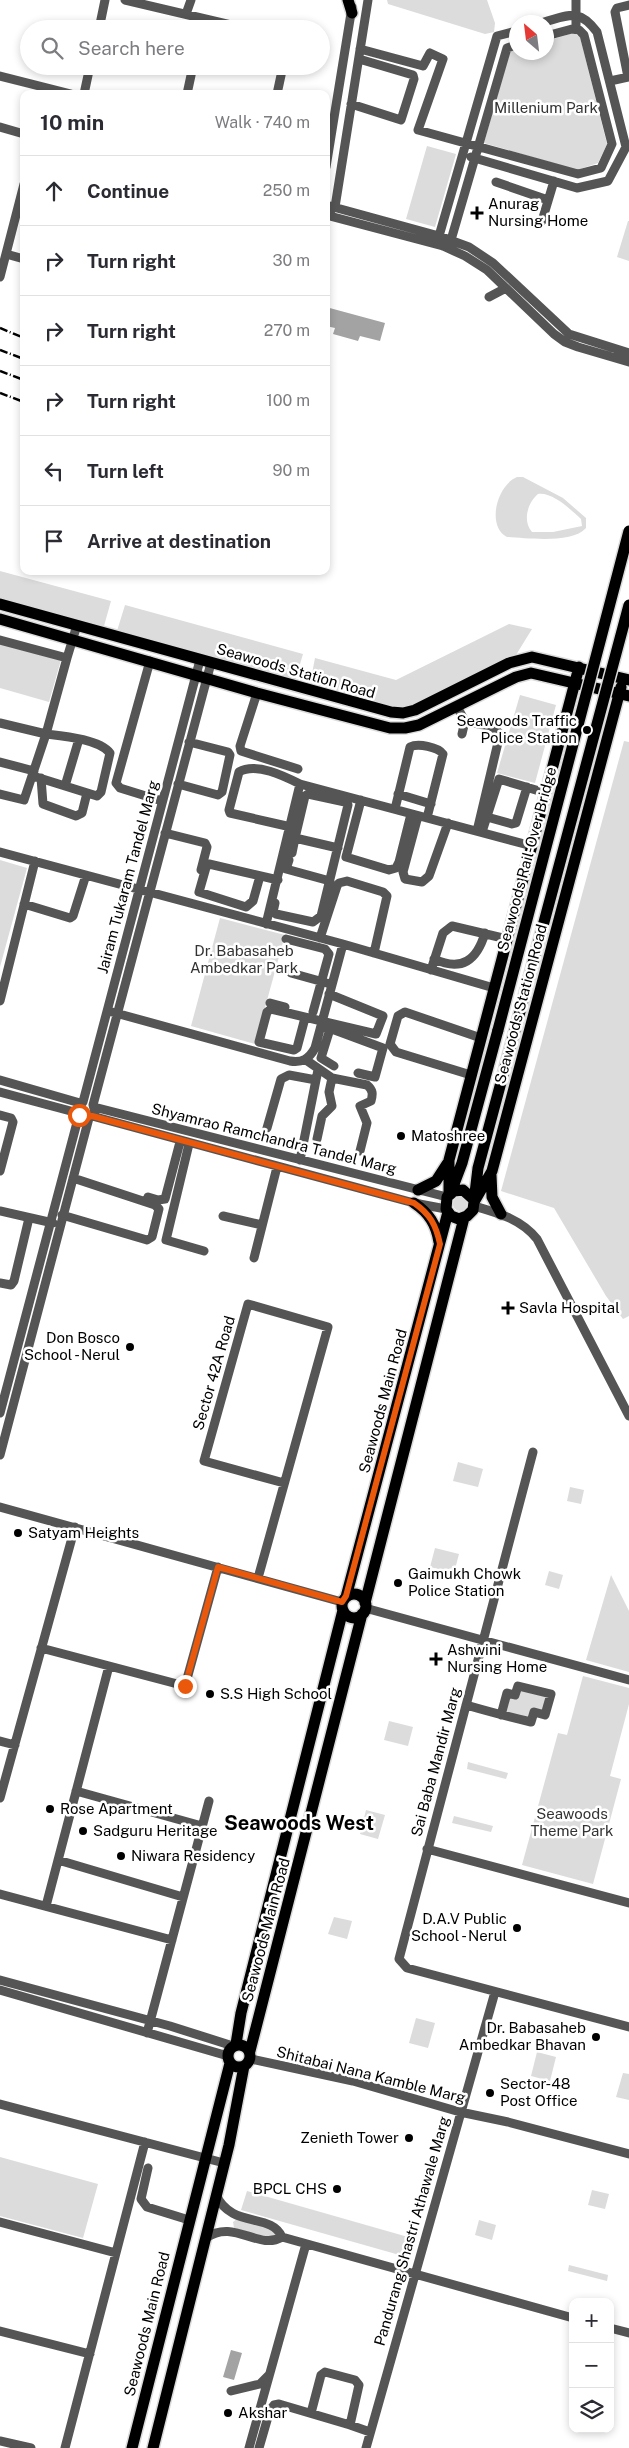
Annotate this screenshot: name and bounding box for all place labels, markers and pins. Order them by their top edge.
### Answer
place label: Anurag Nursing Home [488,195,588,229]
marker: Anurag Nursing Home [470,206,484,220]
place label: Seawoods Traffic Police Station [457,712,577,746]
marker: Seawoods Traffic Police Station [581,724,593,736]
place label: Matoshree [411,1127,485,1144]
marker: Matoshree [395,1130,407,1142]
place label: Savla Hospital [519,1299,620,1316]
marker: Savla Hospital [501,1301,515,1315]
place label: Don Bosco School - Nerul [24,1329,120,1363]
marker: Don Bosco School - Nerul [124,1341,136,1353]
place label: Satyam Heights [28,1524,139,1541]
marker: Satyam Heights [12,1527,24,1539]
place label: Gaimukh Chowk Police Station [408,1565,521,1599]
marker: Gaimukh Chowk Police Station [392,1577,404,1589]
place label: Ashwini Nursing Home [447,1641,547,1675]
marker: Ashwini Nursing Home [429,1652,443,1666]
place label: S.S High School [220,1685,332,1702]
marker: S.S High School [204,1688,216,1700]
place label: Rose Apartment [60,1800,173,1817]
marker: Rose Apartment [44,1803,56,1815]
place label: Sadguru Heritage [93,1822,217,1839]
marker: Sadguru Heritage [77,1825,89,1837]
place label: Niwara Residency [131,1847,255,1864]
marker: Niwara Residency [115,1850,127,1862]
place label: D.A.V Public School - Nerul [411,1910,507,1944]
marker: D.A.V Public School - Nerul [511,1922,523,1934]
place label: Dr. Babasaheb Ambedkar Bhavan [459,2019,586,2053]
marker: Dr. Babasaheb Ambedkar Bhavan [590,2031,602,2043]
place label: Sector-48 Post Office [500,2075,578,2109]
marker: Sector-48 Post Office [484,2087,496,2099]
place label: Zenieth Tower [300,2129,399,2146]
marker: Zenieth Tower [403,2132,415,2144]
place label: BPCL CHS [253,2180,327,2197]
marker: BPCL CHS [331,2183,343,2195]
place label: Akshar [238,2404,287,2421]
marker: Akshar [222,2407,234,2419]

